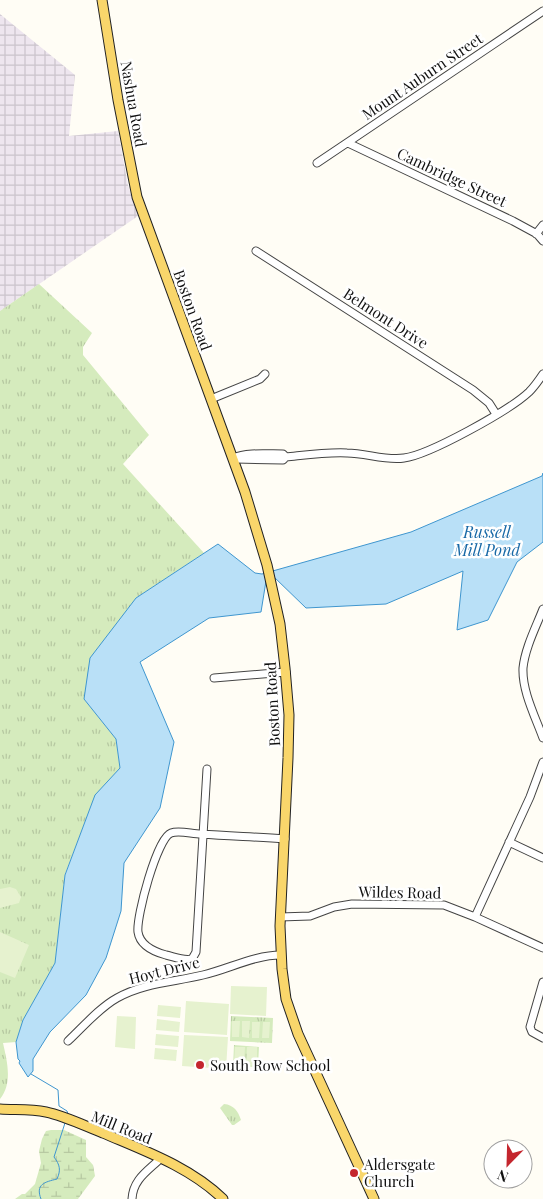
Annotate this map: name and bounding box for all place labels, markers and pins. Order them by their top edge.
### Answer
place label: South Row School [210,1055,330,1075]
marker: South Row School [194,1059,206,1071]
place label: Aldersgate Church [363,1154,435,1191]
marker: Aldersgate Church [348,1167,360,1179]

